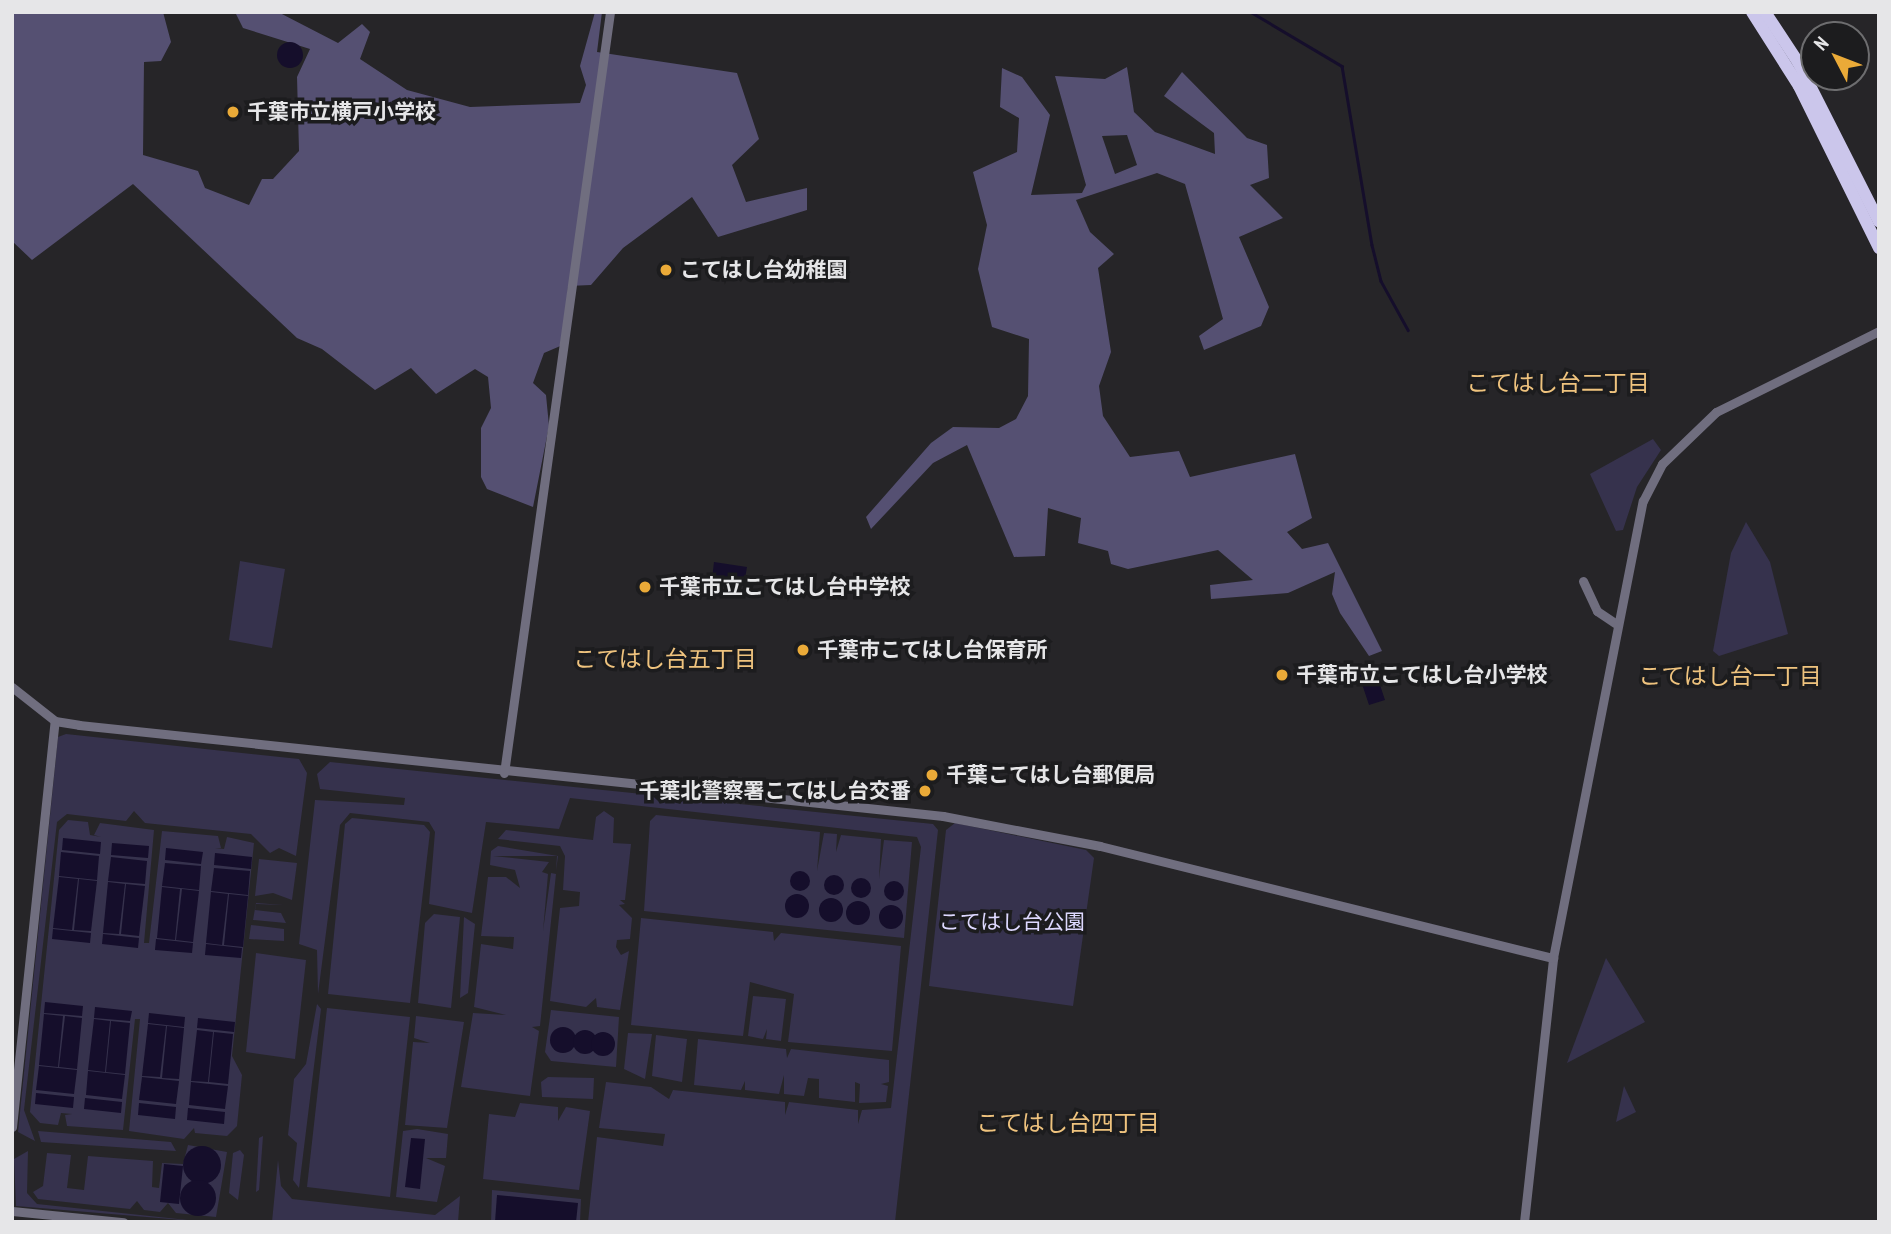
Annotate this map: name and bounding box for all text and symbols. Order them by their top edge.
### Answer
north arrow [1800,21,1870,91]
text: N [1809,31,1833,55]
place label: 千葉市立横戸小学校 [247,99,436,125]
marker: 千葉市立横戸小学校 [225,104,241,120]
place label: こてはし台幼稚園 [680,257,848,283]
marker: こてはし台幼稚園 [658,262,674,278]
district label: こてはし台二丁目 [1466,369,1650,397]
place label: 千葉市立こてはし台中学校 [659,574,911,600]
marker: 千葉市立こてはし台中学校 [637,579,653,595]
place label: 千葉市こてはし台保育所 [817,637,1048,663]
marker: 千葉市こてはし台保育所 [795,642,811,658]
district label: こてはし台五丁目 [573,645,757,673]
place label: 千葉市立こてはし台小学校 [1296,662,1548,688]
district label: こてはし台一丁目 [1638,662,1822,690]
marker: 千葉市立こてはし台小学校 [1274,667,1290,683]
place label: 千葉こてはし台郵便局 [946,762,1156,788]
marker: 千葉こてはし台郵便局 [924,767,940,783]
place label: 千葉北警察署こてはし台交番 [638,778,911,804]
marker: 千葉北警察署こてはし台交番 [917,783,933,799]
park label: こてはし台公園 [939,909,1085,935]
district label: こてはし台四丁目 [976,1109,1160,1137]

